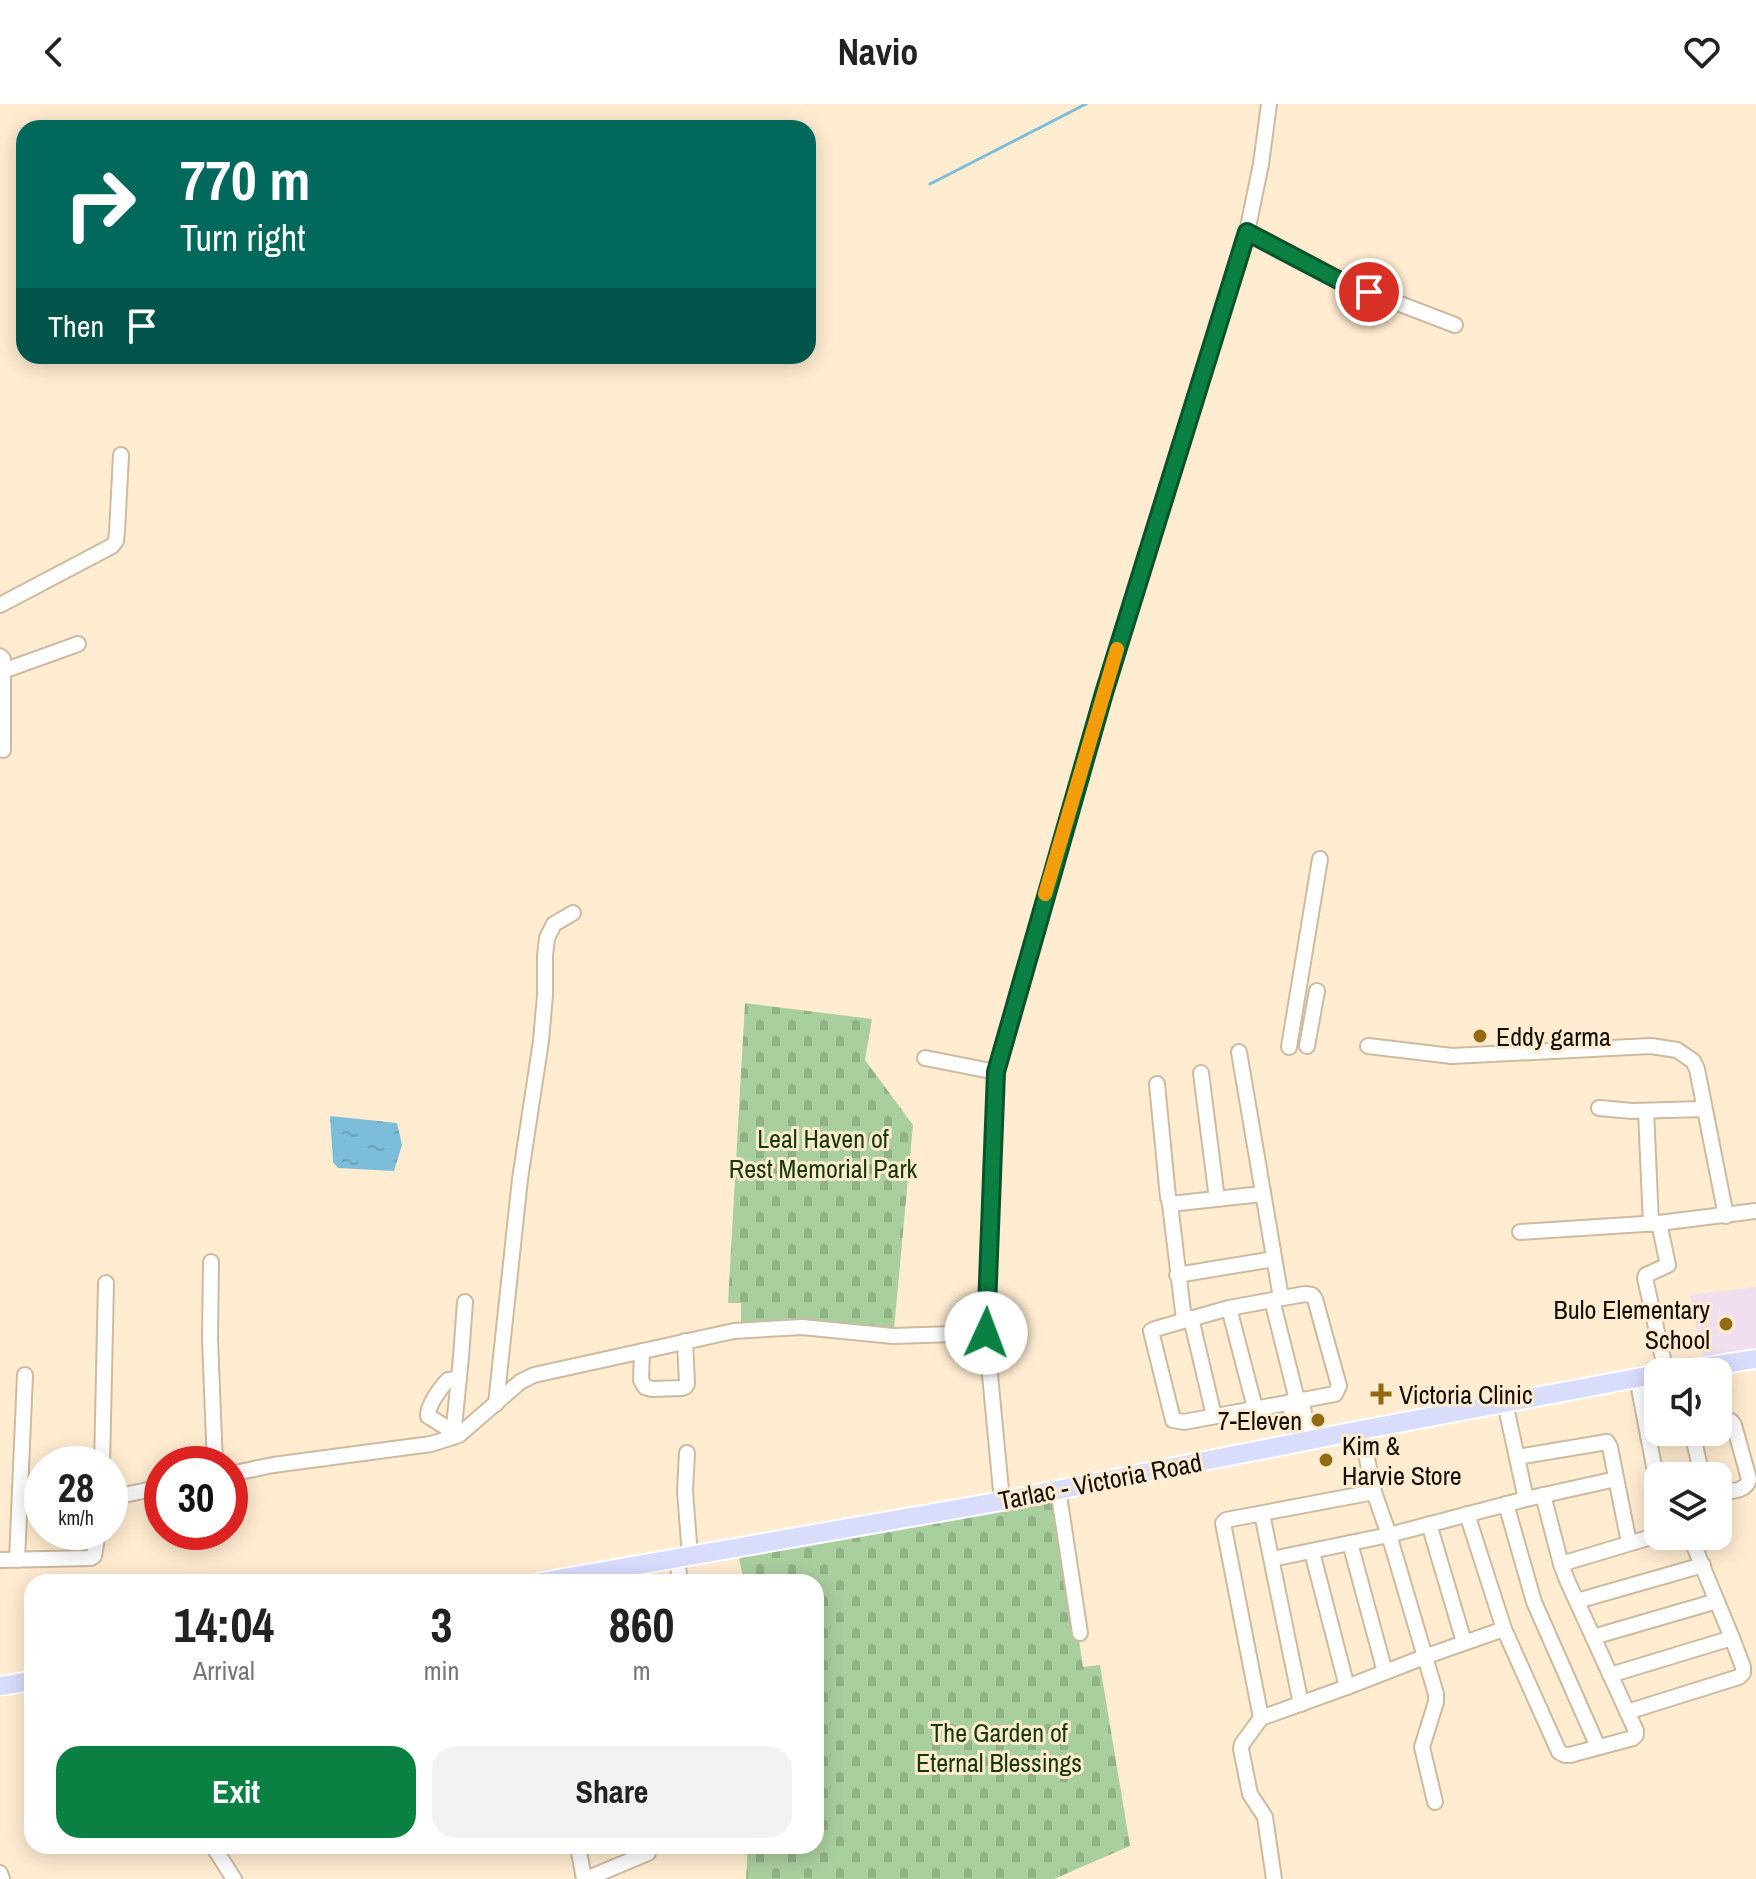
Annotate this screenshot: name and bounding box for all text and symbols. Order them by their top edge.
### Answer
text: Navio [838,28,918,76]
icon: back [32,30,76,74]
icon: heart [1680,30,1724,74]
text: 770 m [180,142,310,217]
icon: right [48,152,152,256]
text: Turn right [180,214,305,262]
pin [1335,258,1403,326]
icon: arrive [1347,270,1391,314]
icon: arrive [120,304,164,348]
text: Then [48,306,104,346]
place label: Eddy garma [1496,1019,1611,1054]
marker: Eddy garma [1471,1027,1489,1045]
park label: Leal Haven of Rest Memorial Park [729,1121,918,1186]
position arrow [944,1291,1028,1375]
place label: Bulo Elementary School [1554,1292,1710,1357]
marker: Bulo Elementary School [1717,1315,1735,1333]
map controls [1644,1358,1732,1550]
button: sound [1644,1358,1732,1446]
place label: Victoria Clinic [1399,1377,1533,1412]
marker: Victoria Clinic [1370,1383,1392,1405]
place label: 7-Eleven [1218,1403,1302,1438]
marker: 7-Eleven [1309,1411,1327,1429]
place label: Kim & Harvie Store [1342,1428,1462,1493]
street label: Tarlac - Victoria Road [995,1444,1205,1518]
speed limit sign: 30 [144,1446,248,1550]
marker: Kim & Harvie Store [1317,1451,1335,1469]
text: 28 [58,1461,94,1514]
button: layers [1644,1462,1732,1550]
text: km/h [58,1504,94,1531]
text: 14:04 [174,1592,274,1657]
text: 3 [431,1592,452,1657]
text: 860 [609,1592,674,1657]
text: Arrival [193,1653,255,1688]
text: min [424,1653,459,1688]
text: m [633,1653,651,1688]
park label: The Garden of Eternal Blessings [916,1715,1082,1780]
button: Exit [56,1746,416,1838]
button: Share [432,1746,792,1838]

